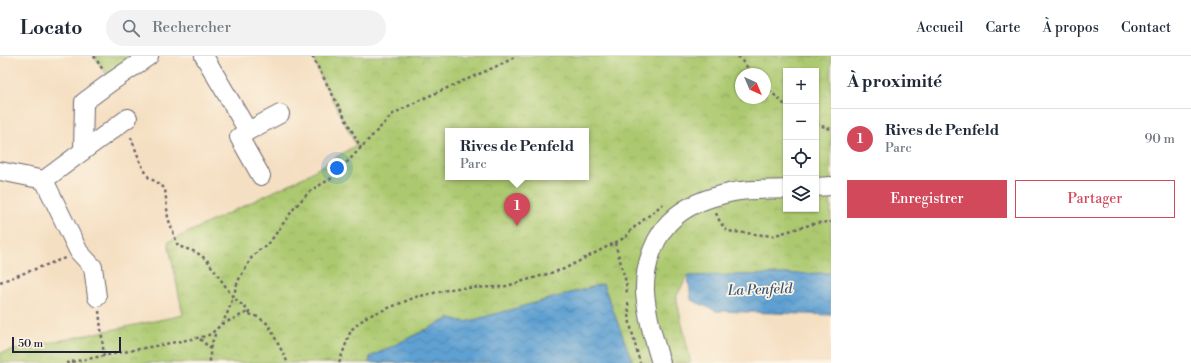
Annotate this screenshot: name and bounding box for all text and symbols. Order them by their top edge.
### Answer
search box [106,10,386,46]
text: Locato [20,16,82,40]
icon: search [120,17,142,39]
text: Rechercher [152,18,231,37]
text: Accueil [916,19,963,37]
text: Carte [985,19,1020,37]
text: À propos [1042,19,1099,37]
text: Contact [1121,19,1171,37]
north arrow [735,68,771,104]
map controls [783,68,819,212]
button: + [783,68,819,104]
text: À proximité [847,71,942,93]
button: − [783,104,819,140]
text: Rives de Penfeld [885,121,999,140]
popup [445,128,589,180]
text: 1 [857,131,863,147]
text: 90 m [1144,131,1175,147]
text: Rives de Penfeld [460,137,574,156]
button: locate [783,140,819,176]
text: Parc [885,140,912,156]
text: Parc [460,156,487,172]
your location [327,158,347,178]
button: layers [783,176,819,212]
button: Enregistrer [847,180,1007,218]
button: Partager [1015,180,1175,218]
pin: 1 [504,193,530,226]
water label: La Penfeld [727,280,794,300]
scale bar [12,335,121,354]
text: 50 m [18,337,43,351]

